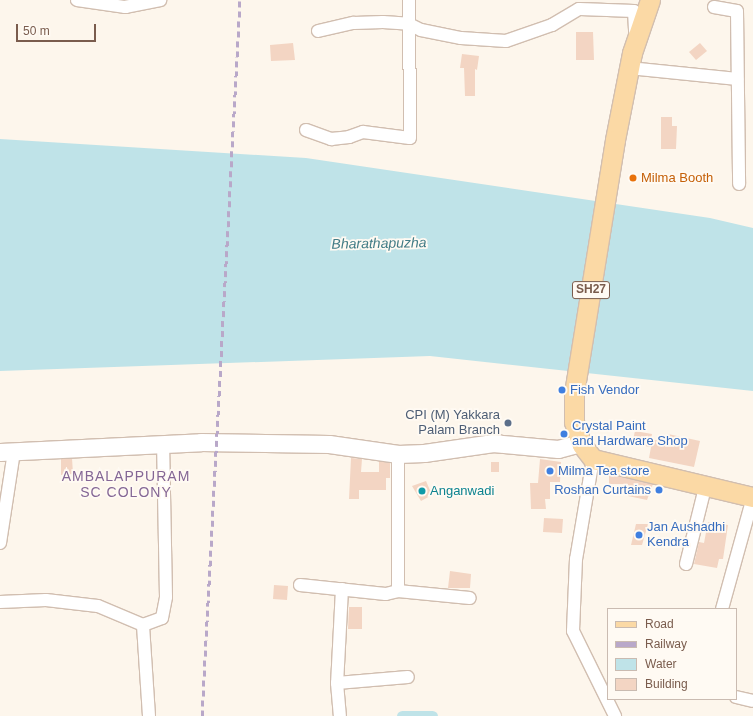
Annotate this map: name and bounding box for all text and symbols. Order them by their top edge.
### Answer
scale bar [18,16,98,42]
text: 50 m [23,24,50,38]
place label: Milma Booth [641,170,713,186]
marker: Milma Booth [628,173,638,183]
water label: Bharathapuzha [331,234,427,252]
road number: SH27 [571,280,611,300]
place label: Fish Vendor [570,382,639,398]
marker: Fish Vendor [557,385,567,395]
place label: CPI (M) Yakkara Palam Branch [405,408,500,439]
marker: CPI (M) Yakkara Palam Branch [503,418,513,428]
place label: Crystal Paint and Hardware Shop [572,419,688,450]
marker: Crystal Paint and Hardware Shop [559,429,569,439]
place label: Milma Tea store [558,463,650,479]
marker: Milma Tea store [545,466,555,476]
district label: AMBALAPPURAM SC COLONY [62,468,190,500]
place label: Roshan Curtains [554,482,651,498]
place label: Anganwadi [430,483,494,499]
marker: Roshan Curtains [654,485,664,495]
marker: Anganwadi [417,486,427,496]
place label: Jan Aushadhi Kendra [647,520,726,551]
marker: Jan Aushadhi Kendra [634,530,644,540]
legend [607,608,737,700]
text: Road [645,617,674,631]
text: Railway [645,637,687,651]
text: Water [645,657,677,671]
text: Building [645,677,688,691]

